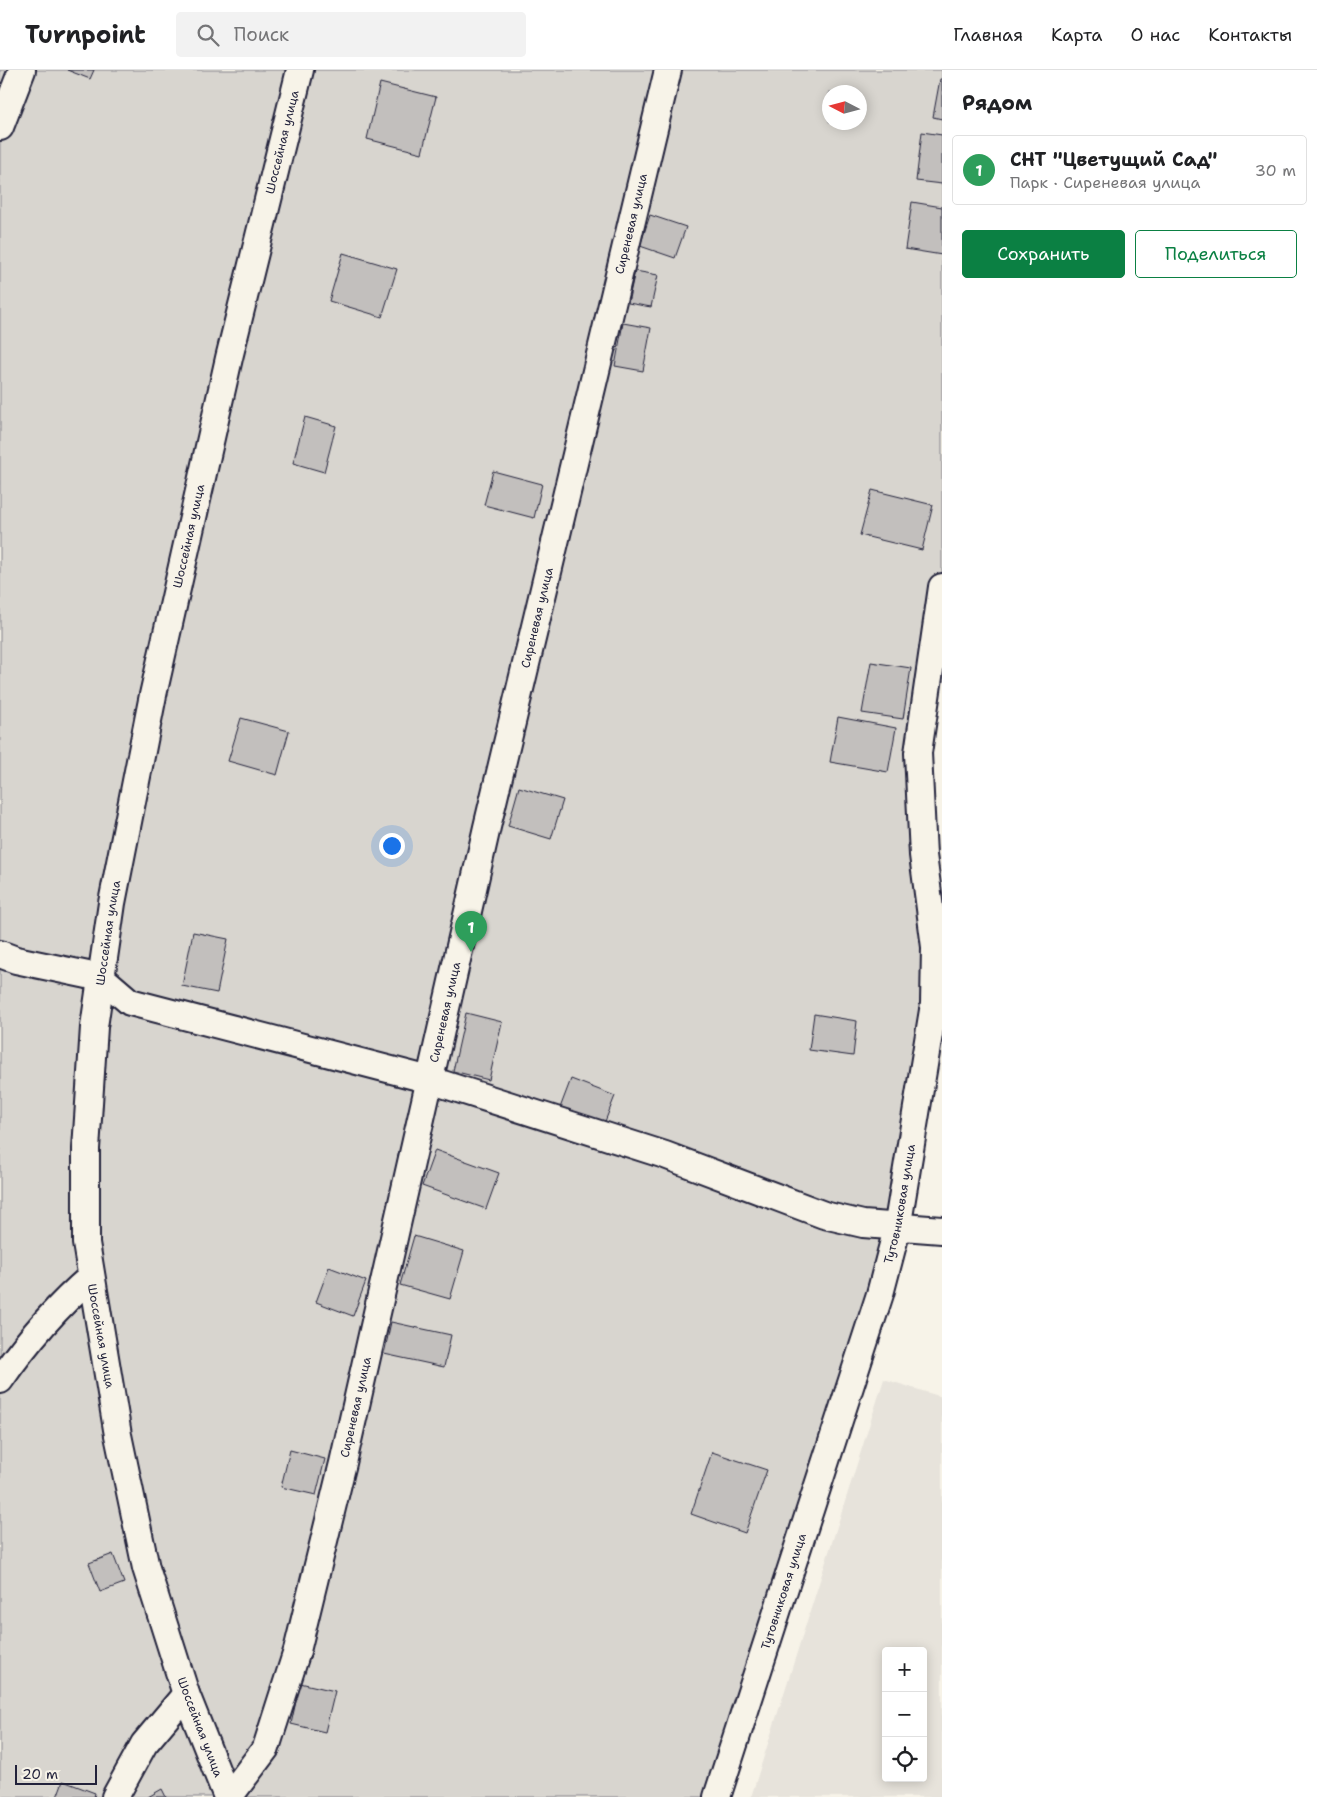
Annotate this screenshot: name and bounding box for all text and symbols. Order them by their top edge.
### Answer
search box [176,12,526,57]
text: Turnpoint [25,19,146,51]
icon: search [194,21,222,49]
text: Поиск [234,22,289,47]
text: Главная [953,23,1023,47]
text: Карта [1051,23,1103,47]
text: О нас [1131,23,1180,47]
text: Контакты [1208,23,1292,47]
north arrow [822,85,867,130]
street label: Шоссейная улица [262,88,303,196]
text: Рядом [962,89,1032,117]
text: СНТ "Цветущий Сад" [1010,147,1217,172]
text: 1 [975,160,983,181]
text: 30 m [1255,160,1296,181]
street label: Сиреневая улица [611,171,651,276]
text: Парк · Сиреневая улица [1010,172,1200,193]
button: Сохранить [962,230,1125,278]
button: Поделиться [1135,230,1297,278]
street label: Шоссейная улица [169,482,208,590]
street label: Сиреневая улица [517,565,557,670]
your location [379,833,405,859]
street label: Шоссейная улица [92,878,124,987]
pin: 1 [455,911,487,952]
street label: Сиреневая улица [426,960,464,1064]
street label: Тутовниковая улица [880,1142,919,1266]
street label: Шоссейная улица [84,1282,118,1390]
street label: Сиреневая улица [336,1355,375,1459]
street label: Тутовниковая улица [757,1531,810,1652]
map controls [882,1647,927,1782]
button: + [882,1647,927,1692]
street label: Шоссейная улица [174,1675,227,1780]
button: − [882,1692,927,1737]
button: locate [882,1737,927,1782]
scale bar [15,1762,98,1785]
text: 20 m [22,1765,58,1783]

